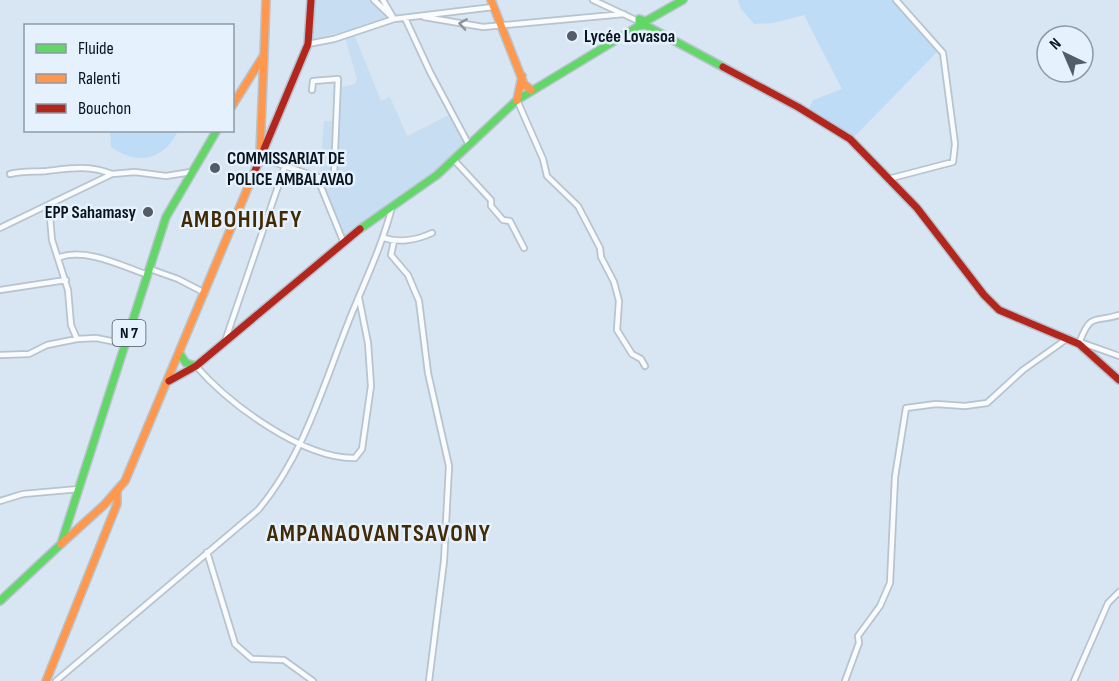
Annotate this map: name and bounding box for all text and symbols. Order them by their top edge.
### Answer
one-way arrow [458,18,468,30]
legend [24,24,234,132]
north arrow [1035,24,1095,84]
place label: Lycée Lovasoa [584,26,675,47]
marker: Lycée Lovasoa [565,29,579,43]
text: N [1046,34,1065,54]
text: Fluide [78,38,114,59]
text: Ralenti [78,68,120,89]
text: Bouchon [78,98,131,119]
place label: COMMISSARIAT DE POLICE AMBALAVAO [227,148,354,190]
marker: COMMISSARIAT DE POLICE AMBALAVAO [208,161,222,175]
place label: EPP Sahamasy [45,202,137,223]
marker: EPP Sahamasy [141,205,155,219]
district label: AMBOHIJAFY [180,205,303,234]
road number: N 7 [112,320,146,346]
district label: AMPANAOVANTSAVONY [266,519,491,548]

